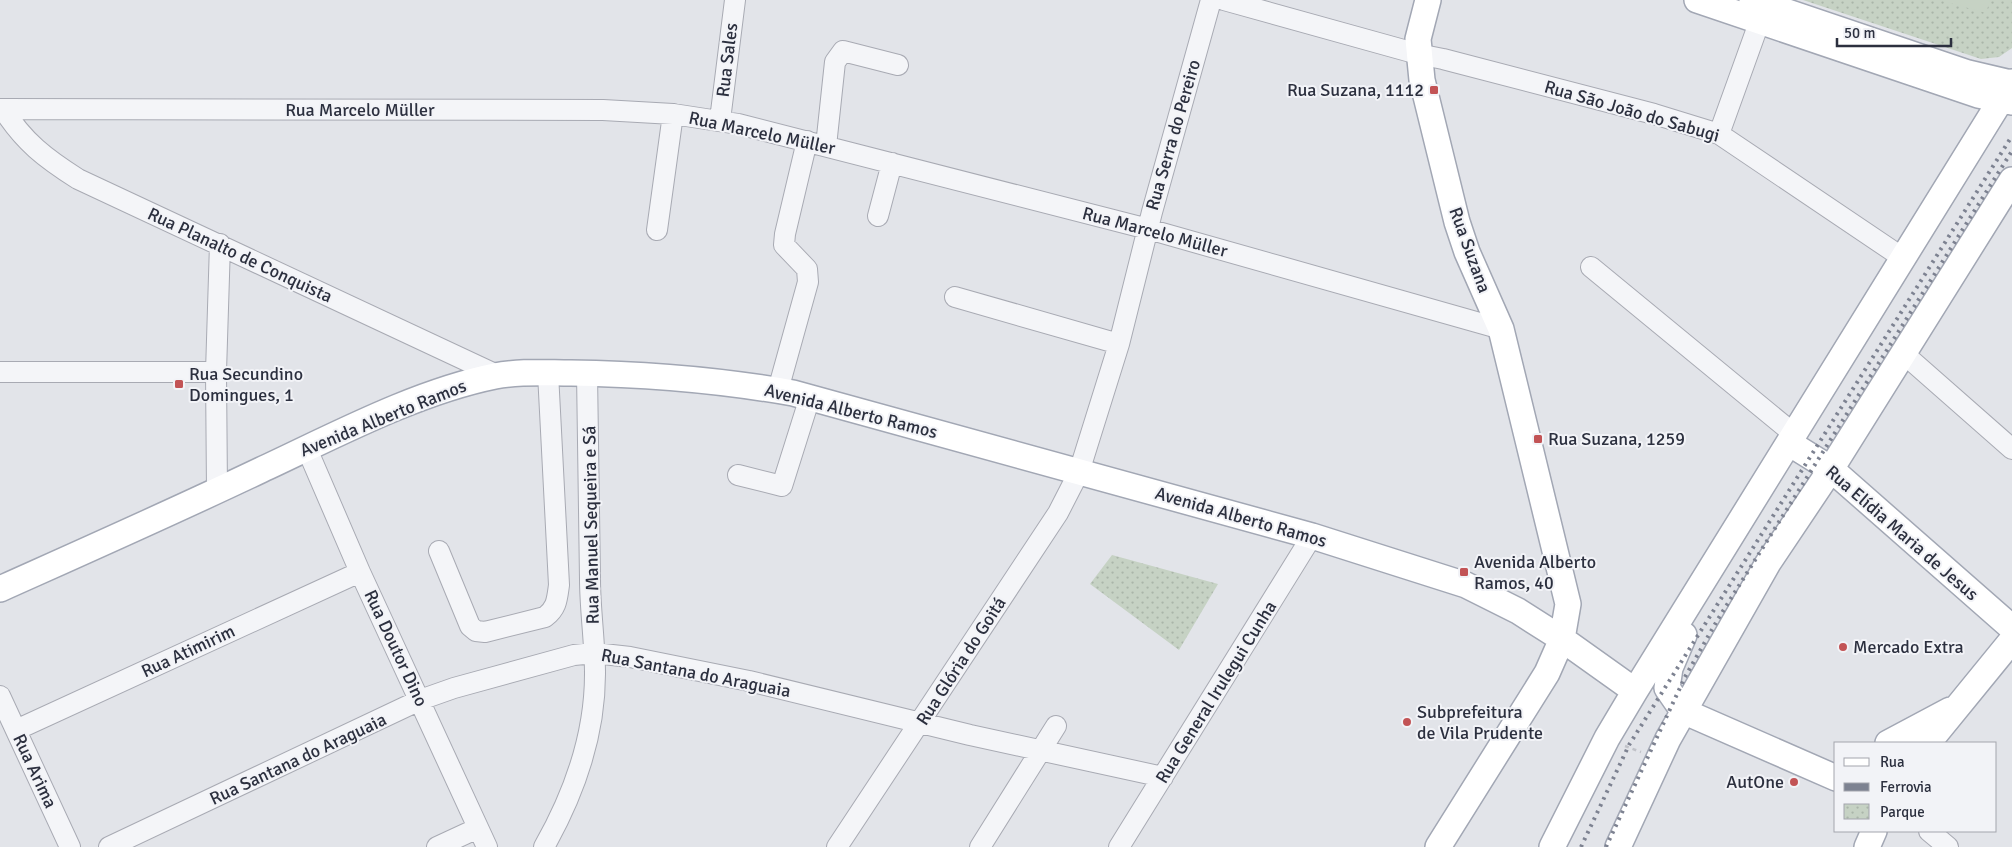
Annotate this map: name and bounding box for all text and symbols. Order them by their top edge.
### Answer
scale bar [1837,15,1951,47]
street label: Rua Sales [712,22,742,98]
text: 50 m [1844,24,1875,42]
street label: Rua Serra do Pereiro [1141,57,1205,213]
street label: Rua São João do Sabugi [1542,75,1722,147]
place label: Rua Suzana, 1112 [1287,79,1424,101]
marker: Rua Suzana, 1112 [1428,84,1440,96]
street label: Rua Marcelo Müller [285,99,435,121]
street label: Rua Marcelo Müller [687,107,838,159]
street label: Rua Planalto de Conquista [144,202,336,308]
street label: Rua Marcelo Müller [1080,202,1230,262]
street label: Rua Suzana [1444,204,1496,296]
place label: Rua Secundino Domingues, 1 [189,363,303,406]
street label: Avenida Alberto Ramos [297,375,470,461]
marker: Rua Secundino Domingues, 1 [173,378,185,390]
street label: Avenida Alberto Ramos [762,379,940,443]
street label: Rua Manuel Sequeira e Sá [578,425,604,625]
place label: Rua Suzana, 1259 [1548,428,1685,450]
marker: Rua Suzana, 1259 [1532,433,1544,445]
street label: Rua Elídia Maria de Jesus [1821,461,1983,605]
street label: Avenida Alberto Ramos [1153,482,1329,552]
place label: Avenida Alberto Ramos, 40 [1474,551,1596,594]
marker: Avenida Alberto Ramos, 40 [1458,566,1470,578]
street label: Rua Doutor Dino [359,586,433,710]
street label: Rua Glória do Goitá [911,593,1011,729]
street label: Rua General Irulegui Cunha [1151,597,1281,787]
street label: Rua Atimirim [138,620,238,682]
place label: Mercado Extra [1853,636,1964,658]
marker: Mercado Extra [1837,641,1849,653]
street label: Rua Santana do Araguaia [599,644,793,702]
place label: Subprefeitura de Vila Prudente [1417,701,1543,744]
street label: Rua Santana do Araguaia [206,708,390,810]
marker: Subprefeitura de Vila Prudente [1401,716,1413,728]
street label: Rua Arima [8,730,62,812]
legend [1834,742,1997,832]
text: Rua [1880,753,1905,771]
place label: AutOne [1726,771,1784,793]
marker: AutOne [1788,776,1800,788]
text: Ferrovia [1880,778,1932,796]
text: Parque [1880,803,1925,821]

